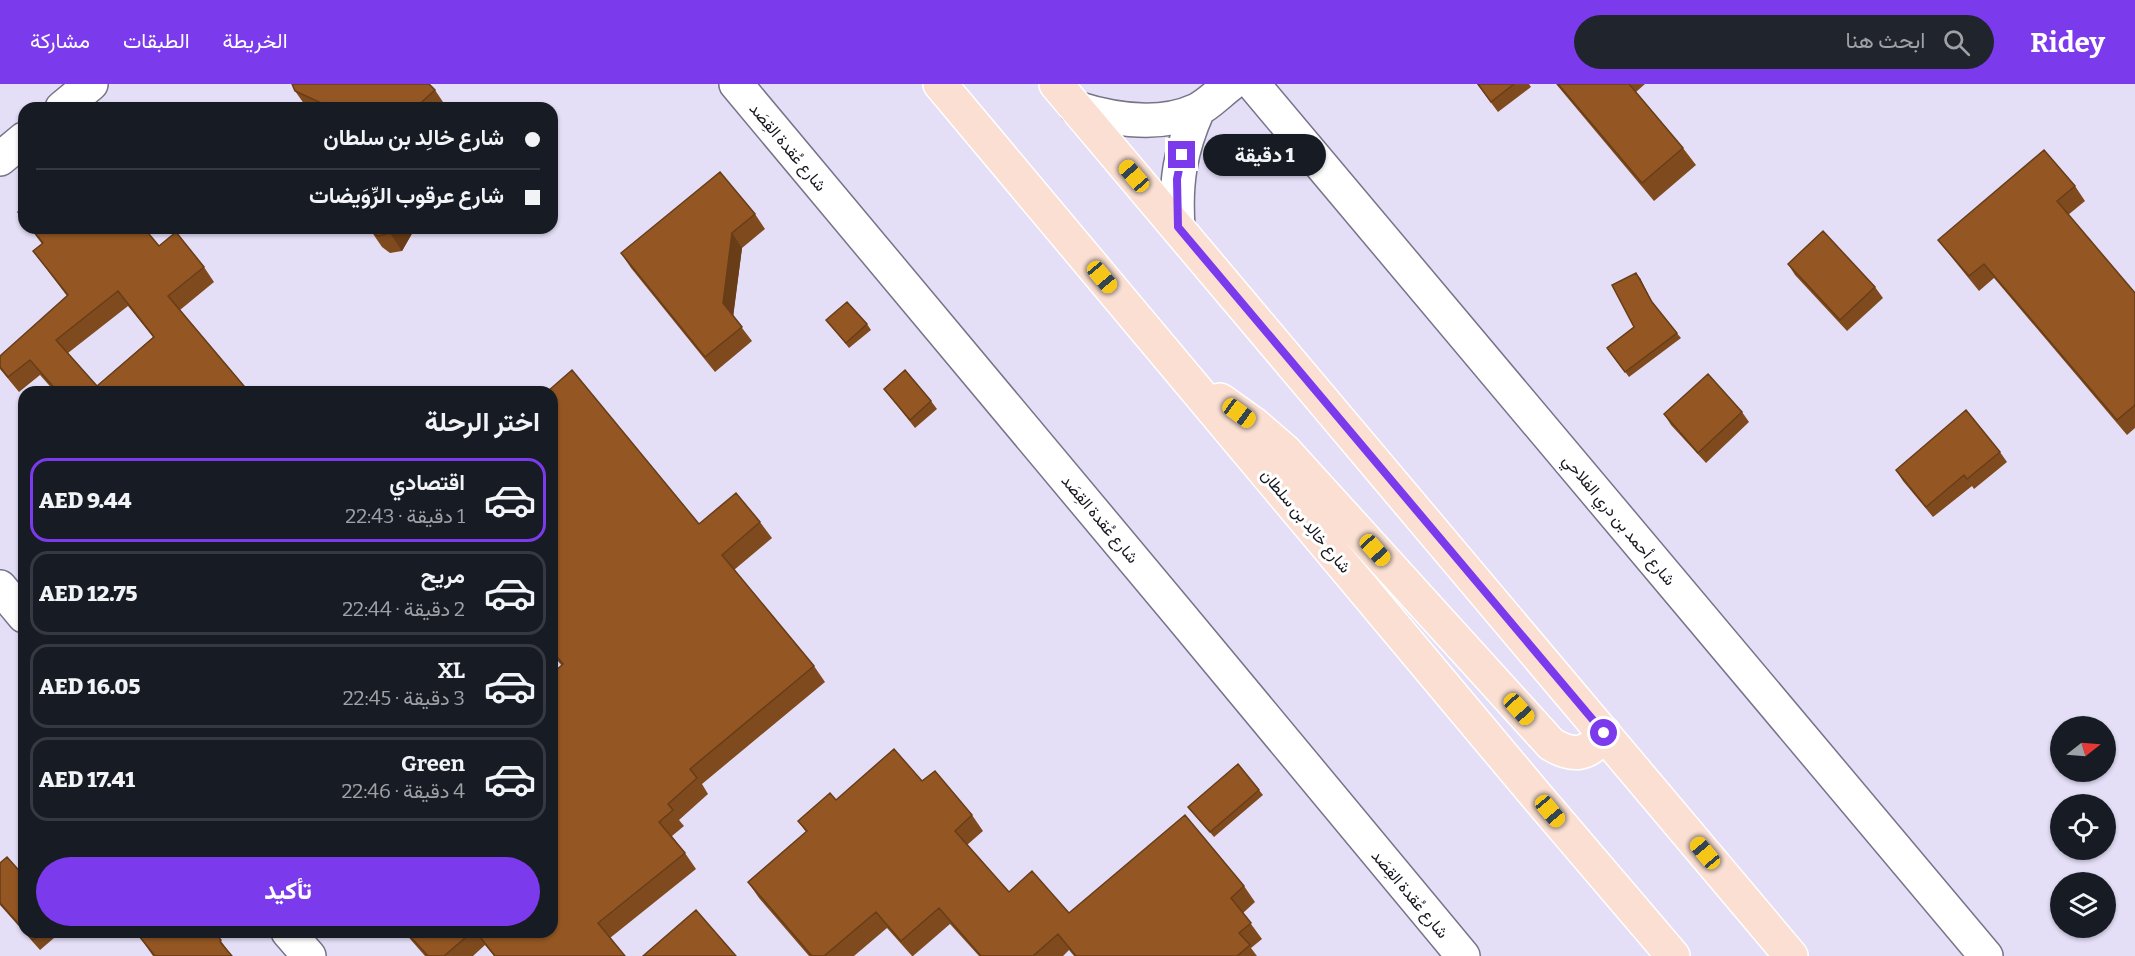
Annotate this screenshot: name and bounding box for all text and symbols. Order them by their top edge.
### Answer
search box [1574,15,1994,69]
icon: search [1940,26,1973,59]
text: Ridey [2030,26,2105,59]
text: ابحث هنا [1845,27,1925,54]
text: مشاركة [30,28,90,54]
text: الطبقات [123,28,190,54]
text: الخريطة [223,28,288,54]
street label: شارع عُقدة القِصَد [744,99,830,196]
text: شارع خالِد بن سلطان [323,124,504,151]
callout: 1 دقيقة [1203,134,1326,176]
route end [1168,141,1195,168]
text: 1 دقيقة [1235,143,1294,167]
car [1115,157,1153,195]
text: شارع عرقوب الرِّوَيضات [309,182,504,209]
car [1084,257,1120,297]
car [1219,395,1259,431]
text: اختر الرحلة [424,406,540,438]
street label: شارع أحمد بن دري الفلاحي [1556,451,1679,592]
street label: شارع خالِد بن سلطان [1256,465,1355,578]
text: اقتصادي [389,469,465,496]
street label: شارع عُقدة القِصَد [1056,471,1142,568]
icon: car [483,473,537,527]
text: AED 9.44 [39,487,131,514]
text: 1 دقيقة · 22:43 [345,504,465,528]
car [1356,531,1394,569]
text: مريح [421,562,465,589]
icon: car [483,566,537,620]
text: AED 12.75 [39,580,138,607]
text: 2 دقيقة · 22:44 [342,597,465,621]
text: XL [438,657,465,684]
icon: car [483,659,537,713]
text: AED 16.05 [39,673,140,700]
text: 3 دقيقة · 22:45 [343,686,465,710]
car [1500,690,1538,728]
north arrow [2050,716,2116,782]
map controls [2050,716,2116,938]
route start [1590,719,1617,746]
text: Green [401,750,465,777]
icon: car [483,752,537,806]
text: AED 17.41 [39,766,135,793]
text: 4 دقيقة · 22:46 [341,779,465,803]
car [1532,791,1568,831]
button: locate [2050,794,2116,860]
car [1687,833,1723,873]
street label: شارع عُقدة القِصَد [1366,846,1452,943]
button: تأكيد [36,857,540,926]
button: layers [2050,872,2116,938]

